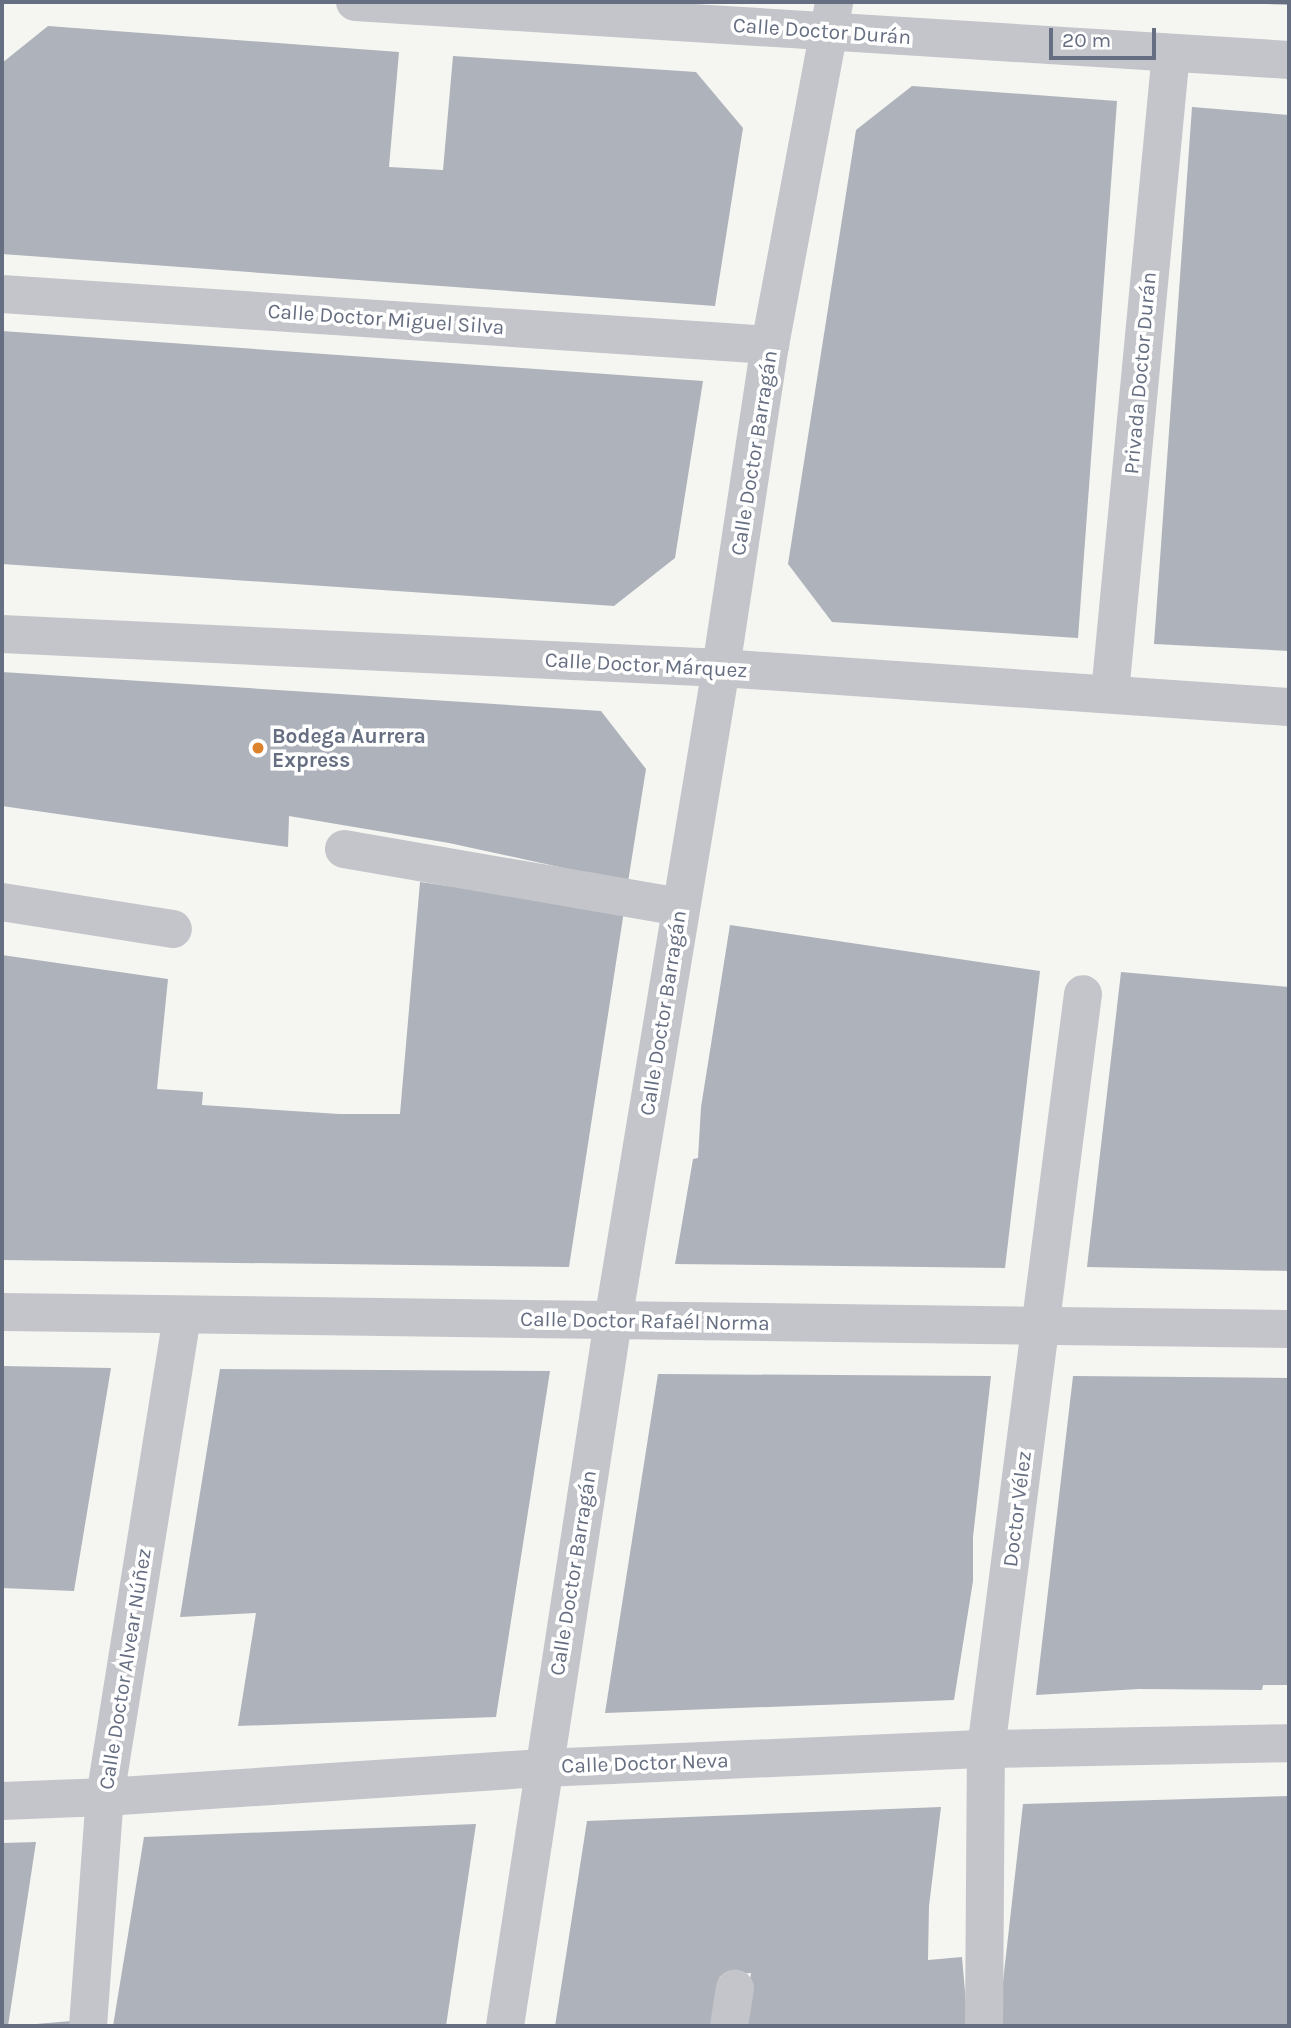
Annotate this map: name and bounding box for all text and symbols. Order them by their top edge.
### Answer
street label: Calle Doctor Durán [732,12,912,50]
scale bar [1053,14,1160,58]
text: 20 m [1062,28,1111,52]
street label: Privada Doctor Durán [1119,271,1161,475]
street label: Calle Doctor Miguel Silva [267,298,505,340]
street label: Calle Doctor Barragán [725,349,783,557]
street label: Calle Doctor Márquez [544,647,748,683]
place label: Bodega Aurrera Express [272,723,426,773]
marker: Bodega Aurrera Express [250,740,266,756]
street label: Calle Doctor Barragán [634,909,692,1117]
street label: Calle Doctor Rafaél Norma [520,1306,770,1336]
street label: Doctor Vélez [997,1450,1037,1568]
street label: Calle Doctor Barragán [544,1469,602,1677]
street label: Calle Doctor Alvear Núñez [93,1547,157,1791]
street label: Calle Doctor Neva [561,1747,729,1779]

